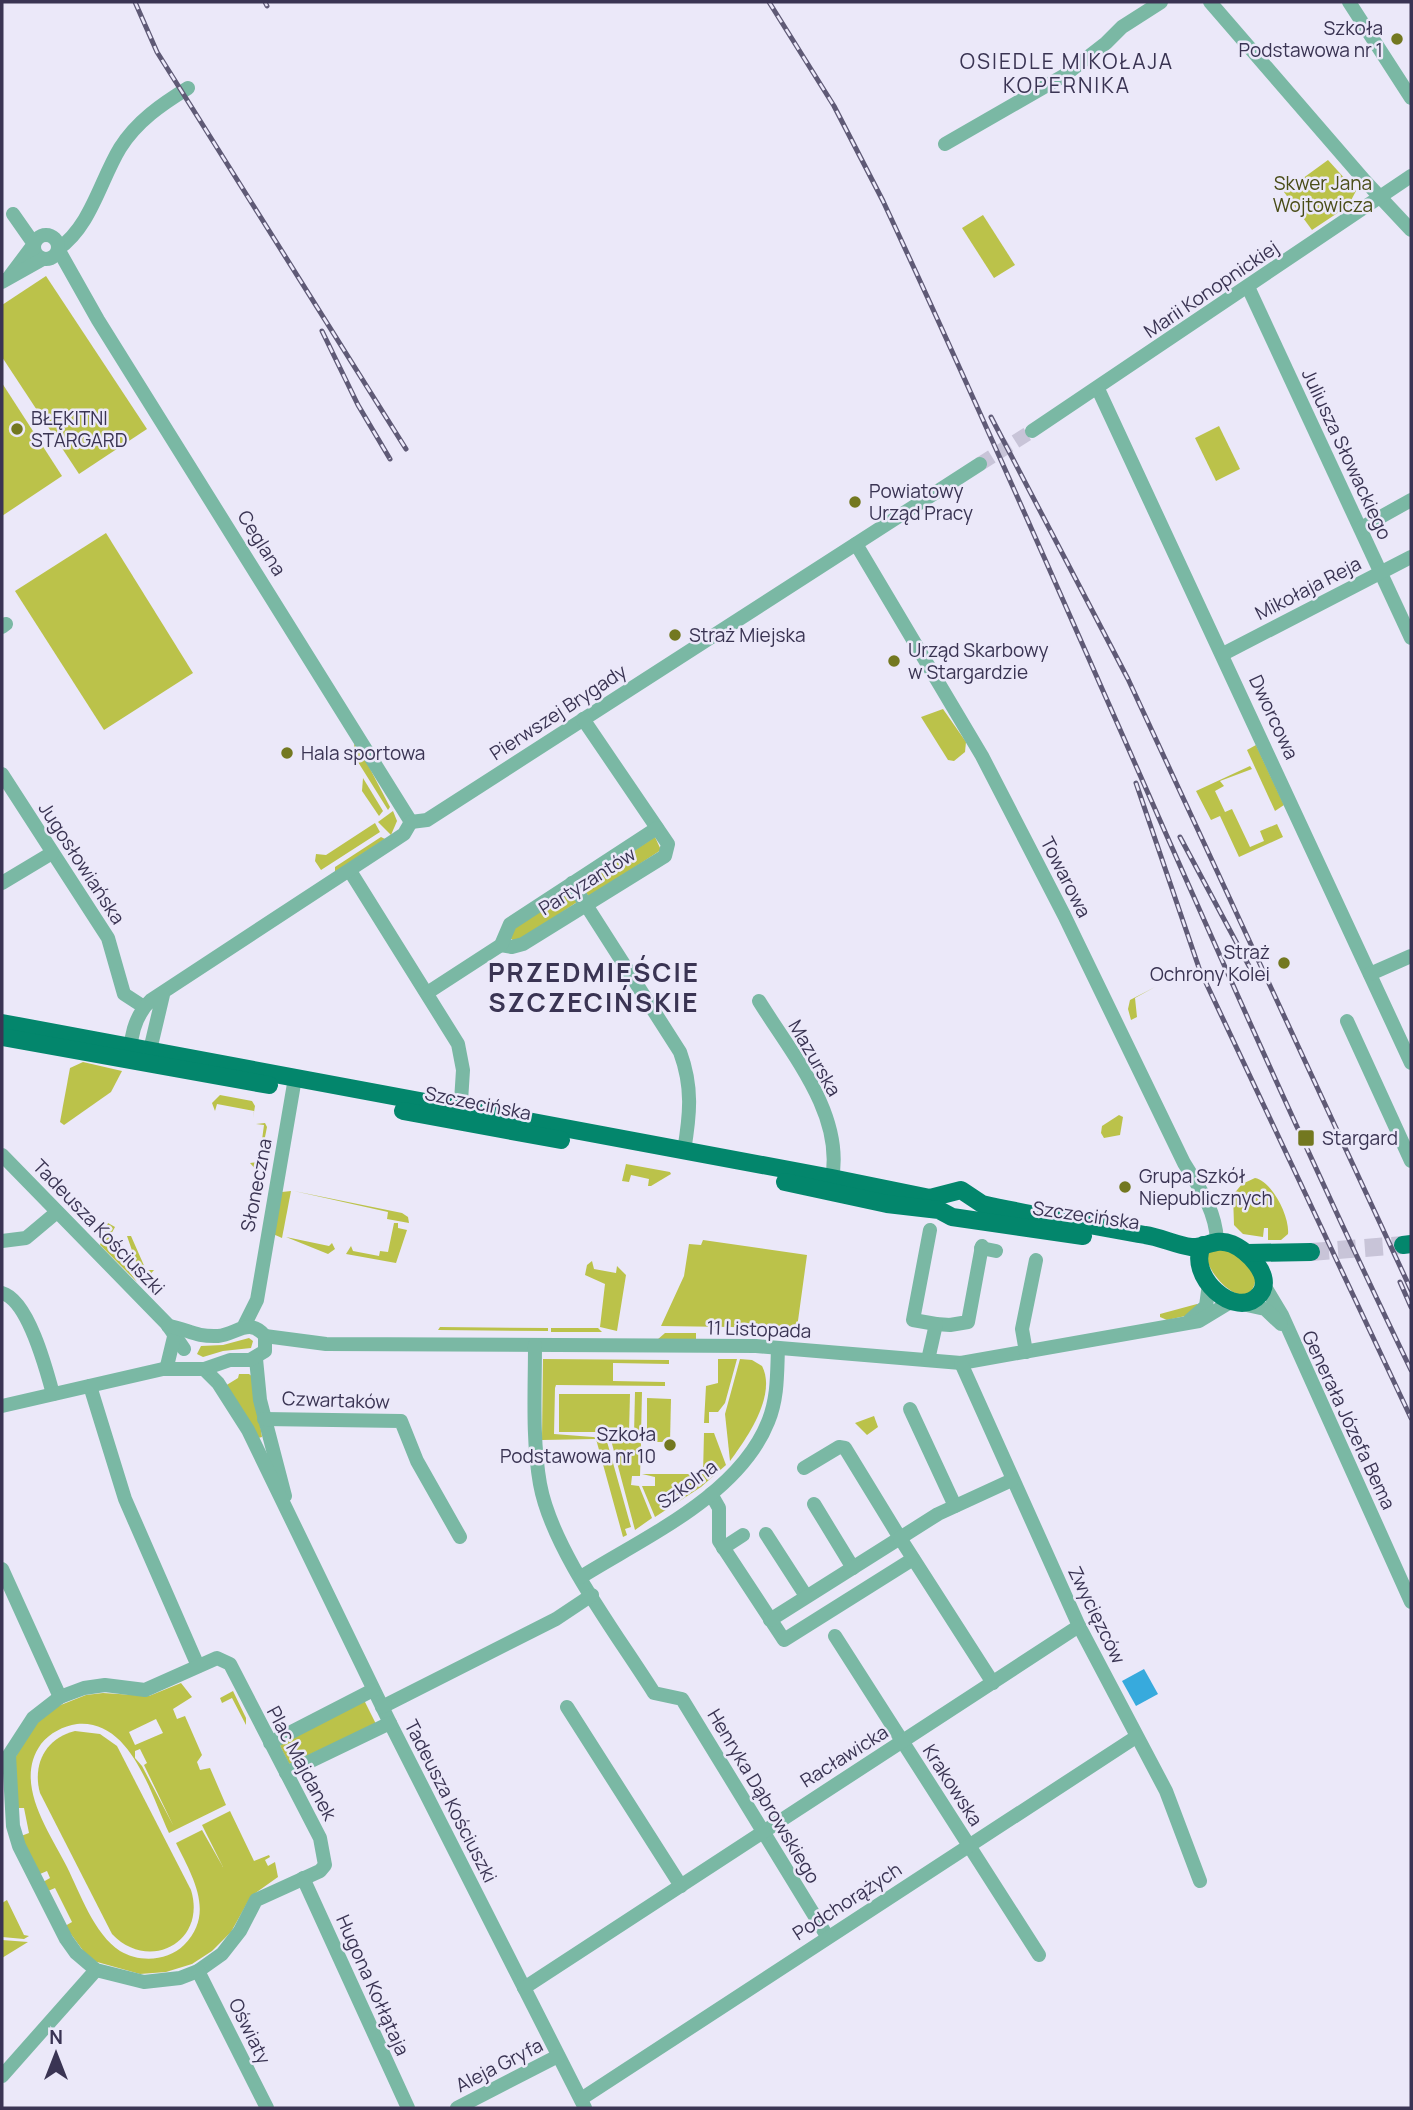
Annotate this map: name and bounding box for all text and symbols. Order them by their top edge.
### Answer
place label: Szkoła Podstawowa nr 1 [1239,15,1383,63]
marker: Szkoła Podstawowa nr 1 [1389,31,1405,47]
district label: OSIEDLE MIKOŁAJA KOPERNIKA [960,47,1174,99]
park label: Skwer Jana Wojtowicza [1273,170,1373,218]
street label: Marii Konopnickiej [1138,234,1284,344]
street label: Juliusza Słowackiego [1296,364,1398,544]
place label: BŁĘKITNI STARGARD [31,405,127,453]
marker: BŁĘKITNI STARGARD [9,421,25,437]
place label: Powiatowy Urząd Pracy [869,478,973,526]
marker: Powiatowy Urząd Pracy [847,494,863,510]
street label: Ceglana [232,505,292,581]
street label: Mikołaja Reja [1251,550,1365,626]
place label: Straż Miejska [689,622,805,648]
marker: Straż Miejska [667,627,683,643]
place label: Urząd Skarbowy w Stargardzie [908,637,1048,685]
marker: Urząd Skarbowy w Stargardzie [886,653,902,669]
street label: Pierwszej Brygady [485,658,631,766]
street label: Dworcowa [1243,670,1305,764]
place label: Hala sportowa [301,740,425,766]
marker: Hala sportowa [279,745,295,761]
street label: Jugosłowiańska [33,797,131,929]
street label: Towarowa [1035,832,1097,922]
street label: Partyzantów [534,841,641,921]
place label: Straż Ochrony Kolei [1150,939,1270,987]
district label: PRZEDMIEŚCIE SZCZECIŃSKIE [488,954,700,1020]
marker: Straż Ochrony Kolei [1276,955,1292,971]
street label: Mazurska [783,1015,847,1101]
street label: Szczecińska [423,1080,533,1126]
place label: Stargard [1322,1125,1398,1151]
marker: Stargard [1296,1128,1316,1148]
street label: Słoneczna [234,1136,278,1234]
street label: Tadeusza Kościuszki [27,1153,171,1301]
place label: Grupa Szkół Niepublicznych [1139,1163,1273,1211]
marker: Grupa Szkół Niepublicznych [1117,1179,1133,1195]
street label: Szczecińska [1031,1195,1141,1235]
street label: 11 Listopada [706,1314,812,1344]
street label: Generała Józefa Bema [1296,1326,1402,1514]
street label: Czwartaków [282,1385,391,1415]
place label: Szkoła Podstawowa nr 10 [500,1421,656,1469]
marker: Szkoła Podstawowa nr 10 [662,1437,678,1453]
street label: Szkolna [652,1453,722,1515]
street label: Zwycięzców [1062,1562,1132,1668]
street label: Plac Majdanek [261,1701,343,1825]
street label: Henryka Dąbrowskiego [702,1704,826,1888]
street label: Tadeusza Kościuszki [399,1715,503,1887]
street label: Racławicka [795,1719,893,1793]
street label: Krakowska [917,1739,989,1831]
street label: Podchorążych [787,1856,907,1946]
street label: Hugona Kołłątaja [330,1910,416,2060]
street label: Oświaty [223,1994,277,2068]
north arrow [21,2019,91,2089]
text: N [49,2024,63,2050]
street label: Aleja Gryfa [451,2032,547,2098]

